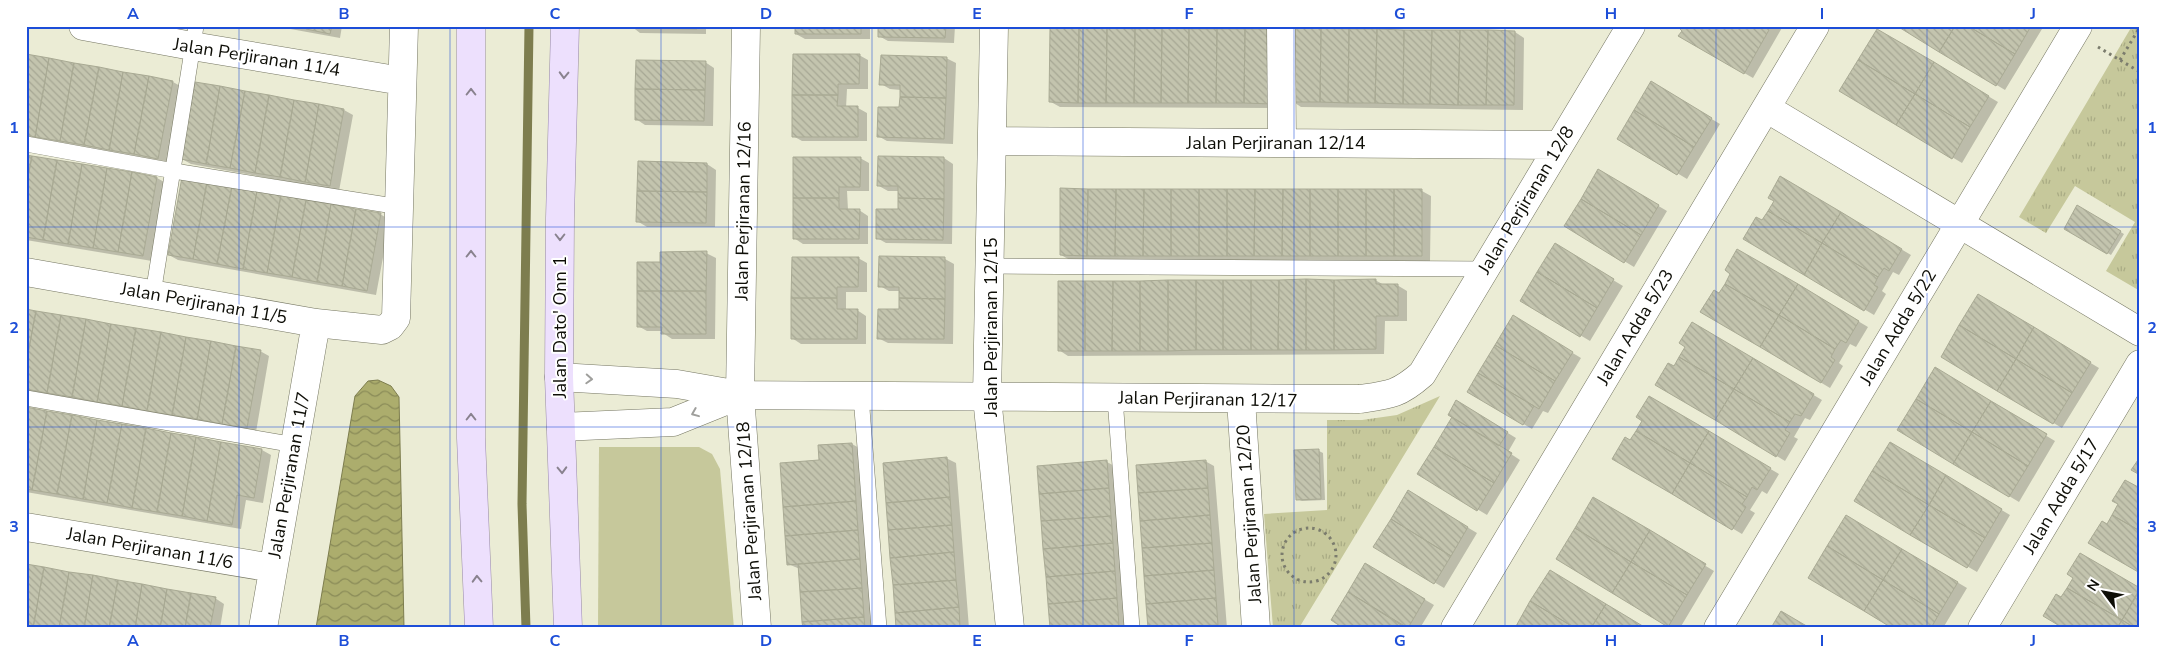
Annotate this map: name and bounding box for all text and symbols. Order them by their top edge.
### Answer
text: A [127,3,139,25]
text: B [338,3,350,25]
text: C [550,3,561,25]
text: D [760,3,772,25]
text: E [972,3,982,25]
text: F [1185,3,1194,25]
text: G [1394,3,1406,25]
text: H [1605,3,1617,25]
text: I [1820,3,1824,25]
text: J [2029,3,2036,25]
street label: Jalan Perjiranan 11/4 [171,32,342,82]
one-way arrow [559,72,569,79]
one-way arrow [466,87,476,95]
text: 1 [9,117,19,139]
text: 1 [2147,117,2157,139]
street label: Jalan Perjiranan 12/16 [729,121,757,302]
street label: Jalan Perjiranan 12/8 [1472,122,1580,279]
street label: Jalan Perjiranan 12/14 [1185,131,1366,155]
one-way arrow [555,234,565,242]
street label: Jalan Perjiranan 12/15 [979,237,1003,418]
one-way arrow [466,250,476,258]
street label: Jalan Dato' Onn 1 [548,256,572,399]
street label: Jalan Adda 5/23 [1591,265,1679,390]
street label: Jalan Adda 5/22 [1854,265,1942,390]
street label: Jalan Perjiranan 11/5 [118,276,289,329]
text: 2 [9,317,19,339]
text: 2 [2147,317,2157,339]
one-way arrow [585,373,593,384]
street label: Jalan Perjiranan 12/17 [1117,385,1298,413]
street label: Jalan Perjiranan 11/7 [262,390,315,561]
one-way arrow [691,407,700,418]
one-way arrow [466,412,476,420]
street label: Jalan Perjiranan 12/18 [731,421,767,602]
street label: Jalan Perjiranan 12/20 [1231,424,1267,605]
street label: Jalan Adda 5/17 [2017,434,2105,559]
one-way arrow [557,466,567,474]
text: 3 [9,516,19,538]
text: 3 [2147,516,2157,538]
street label: Jalan Perjiranan 11/6 [64,521,235,574]
north arrow [2078,566,2128,616]
one-way arrow [472,575,483,583]
text: N [2083,576,2104,595]
text: A [127,630,139,652]
text: B [338,630,350,652]
text: C [550,630,561,652]
text: D [760,630,772,652]
text: E [972,630,982,652]
text: F [1185,630,1194,652]
text: G [1394,630,1406,652]
text: H [1605,630,1617,652]
text: I [1820,630,1824,652]
text: J [2029,630,2036,652]

